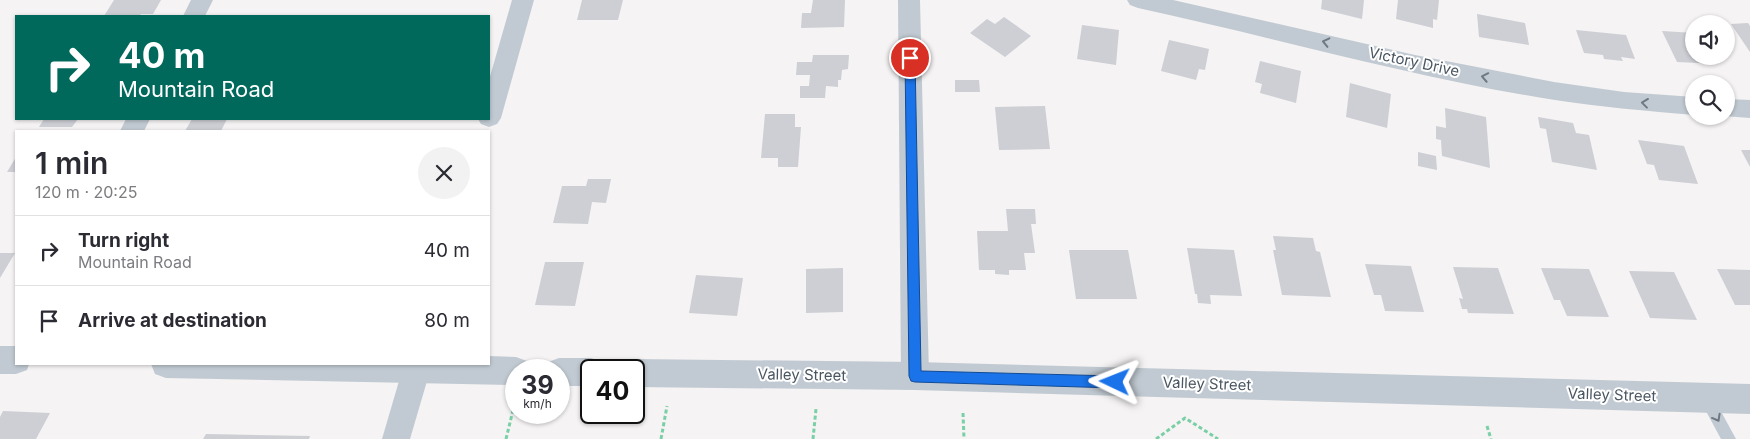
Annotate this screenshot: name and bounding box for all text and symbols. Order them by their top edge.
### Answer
map controls [1685,15,1735,125]
button: sound [1685,15,1735,65]
text: 40 m [118,34,206,76]
icon: right [35,35,100,100]
pin [889,37,931,79]
one-way arrow [1322,37,1331,48]
street label: Victory Drive [1367,43,1461,80]
icon: arrive [896,44,924,72]
one-way arrow [1480,73,1489,83]
button: search [1685,75,1735,125]
text: Mountain Road [118,76,274,102]
one-way arrow [1641,98,1649,109]
text: 1 min [35,145,108,181]
button: close [418,147,470,199]
text: 120 m · 20:25 [35,182,137,202]
text: Turn right [78,229,169,252]
icon: right [35,237,63,265]
text: 40 m [424,239,470,262]
text: Mountain Road [78,252,192,272]
icon: arrive [35,307,63,335]
text: Arrive at destination [78,309,267,332]
text: 80 m [424,309,470,332]
position arrow [1088,355,1140,407]
speed limit sign: 40 [580,359,645,424]
street label: Valley Street [757,364,847,385]
text: 39 [521,370,554,400]
street label: Valley Street [1162,372,1252,395]
street label: Valley Street [1567,383,1657,406]
text: km/h [523,396,552,411]
one-way arrow [1711,413,1721,422]

